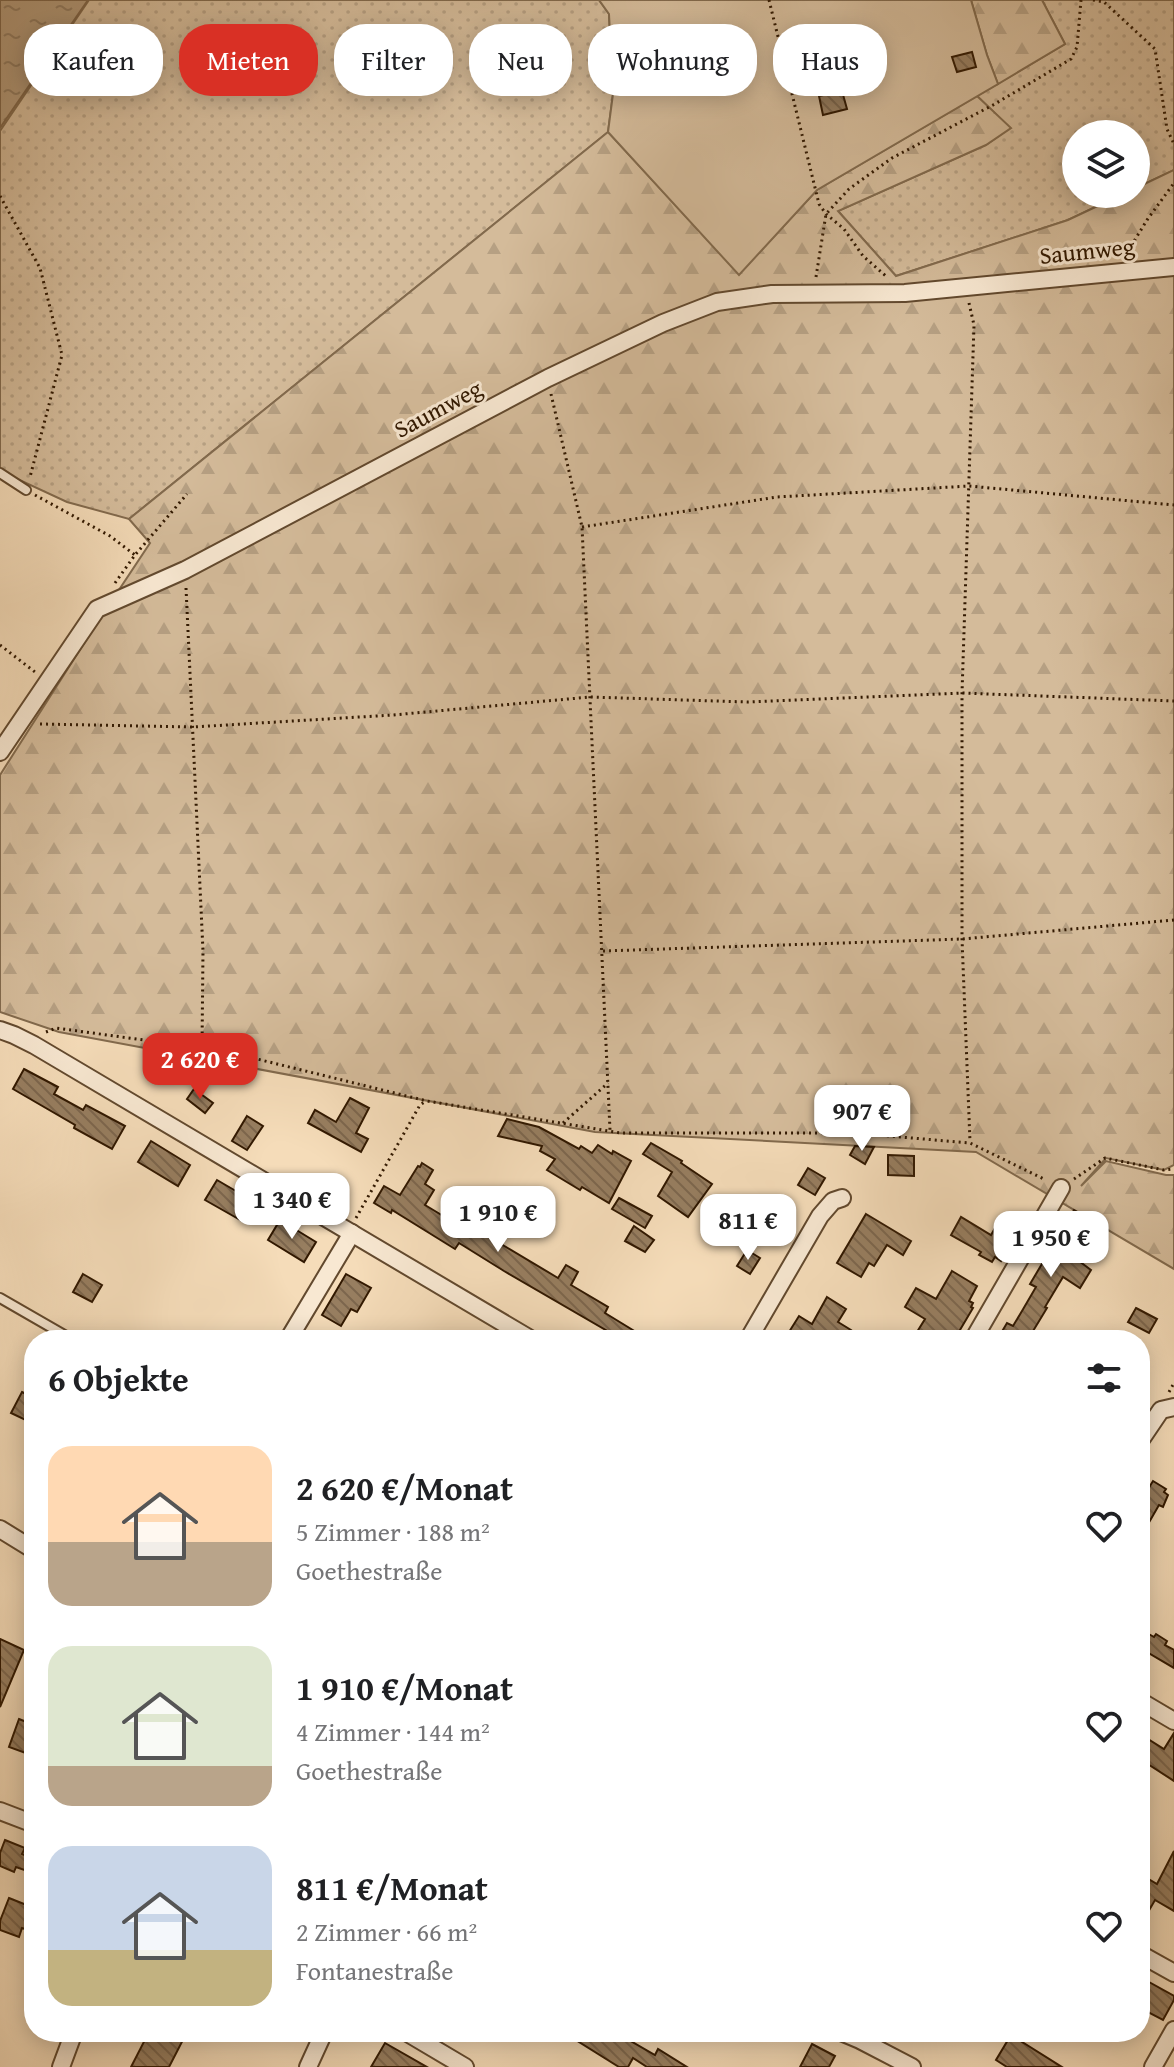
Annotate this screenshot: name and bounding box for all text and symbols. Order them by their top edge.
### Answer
chip: Kaufen [24,24,163,96]
chip: Mieten [179,24,318,96]
chip: Filter [334,24,453,96]
chip: Neu [469,24,572,96]
chip: Wohnung [588,24,757,96]
chip: Haus [773,24,887,96]
map controls [1062,120,1150,208]
button: layers [1062,120,1150,208]
street label: Saumweg [1038,228,1136,273]
street label: Saumweg [387,371,488,446]
pin: 2 620 € [126,1033,274,1101]
text: 2 620 € [161,1039,239,1078]
pin: 907 € [806,1085,918,1153]
text: 907 € [832,1091,892,1130]
pin: 1 340 € [218,1173,366,1241]
text: 1 340 € [253,1179,331,1218]
pin: 1 910 € [424,1186,572,1254]
text: 1 910 € [459,1192,537,1231]
pin: 811 € [692,1194,804,1262]
text: 811 € [718,1200,778,1239]
pin: 1 950 € [977,1211,1125,1279]
text: 1 950 € [1012,1217,1090,1256]
text: 6 Objekte [48,1354,189,1403]
icon: filters [1082,1356,1126,1400]
text: 2 620 €/Monat [296,1463,513,1512]
icon: home [112,1478,208,1574]
icon: heart [1082,1504,1126,1548]
text: 5 Zimmer · 188 m² [296,1512,490,1551]
text: Goethestraße [296,1551,442,1590]
text: 1 910 €/Monat [296,1663,513,1712]
icon: home [112,1678,208,1774]
icon: heart [1082,1704,1126,1748]
text: 4 Zimmer · 144 m² [296,1712,490,1751]
text: Goethestraße [296,1751,442,1790]
text: 811 €/Monat [296,1863,488,1912]
icon: home [112,1878,208,1974]
icon: heart [1082,1904,1126,1948]
text: 2 Zimmer · 66 m² [296,1912,477,1951]
text: Fontanestraße [296,1951,454,1990]

